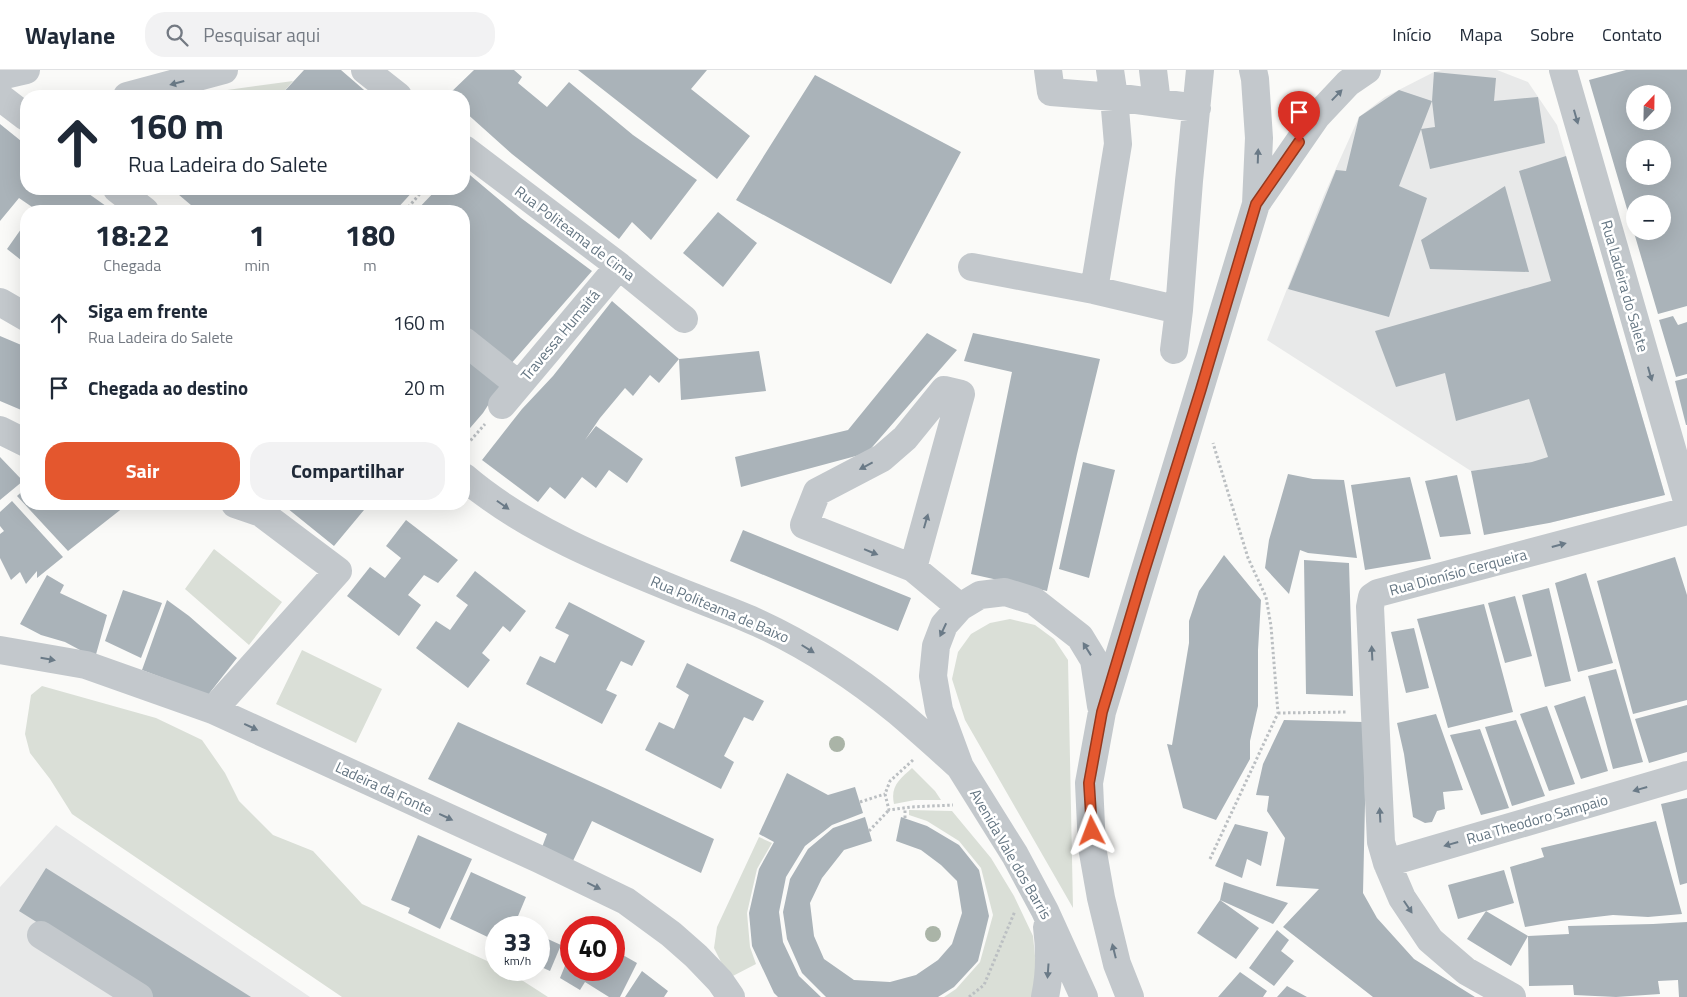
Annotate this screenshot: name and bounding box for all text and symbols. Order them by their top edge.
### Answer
search box [145,12,495,57]
text: Waylane [25,17,115,53]
text: Pesquisar aqui [203,20,320,49]
icon: search [163,21,191,49]
text: Início [1392,21,1432,48]
text: Mapa [1460,21,1502,48]
text: Sobre [1530,21,1574,48]
text: Contato [1602,21,1662,48]
one-way arrow [170,79,185,87]
north arrow [1626,85,1671,130]
map controls [1626,85,1671,240]
one-way arrow [1331,89,1343,101]
pin [1278,91,1320,142]
icon: arrive [1285,98,1313,126]
text: 160 m [128,99,224,153]
one-way arrow [1573,109,1581,124]
icon: ahead [45,110,110,175]
button: + [1626,140,1671,185]
text: Rua Ladeira do Salete [128,147,328,181]
one-way arrow [1254,147,1262,163]
street label: Rua Politeama de Cima [510,180,640,286]
button: − [1626,195,1671,240]
text: 18:22 [95,212,170,258]
text: 1 [249,212,266,258]
text: 180 [345,212,395,258]
street label: Rua Ladeira do Salete [1595,217,1655,355]
text: Chegada [103,253,161,277]
text: min [244,253,270,277]
text: m [363,253,377,277]
street label: Travessa Humaitá [515,284,605,386]
text: Siga em frente [88,296,208,325]
text: 160 m [393,308,445,337]
icon: ahead [45,309,73,337]
text: Rua Ladeira do Salete [88,325,233,349]
one-way arrow [1647,366,1655,381]
text: Chegada ao destino [88,373,248,402]
text: 20 m [404,373,445,402]
icon: arrive [45,374,73,402]
button: Sair [45,442,240,500]
button: Compartilhar [250,442,445,500]
one-way arrow [859,462,873,470]
one-way arrow [496,500,510,510]
one-way arrow [922,514,930,529]
one-way arrow [1551,541,1566,549]
street label: Rua Dionísio Cerqueira [1387,542,1530,601]
one-way arrow [864,548,878,556]
street label: Rua Politeama de Baixo [647,569,793,649]
one-way arrow [939,623,947,637]
one-way arrow [1082,642,1092,655]
one-way arrow [801,644,814,654]
one-way arrow [1368,645,1376,661]
one-way arrow [40,655,56,663]
one-way arrow [244,724,258,732]
street label: Ladeira da Fonte [332,755,436,821]
street label: Avenida Vale dos Barris [964,785,1058,923]
one-way arrow [1633,785,1648,793]
street label: Rua Theodoro Sampaio [1463,788,1611,850]
position arrow [1065,804,1117,856]
one-way arrow [1375,807,1383,823]
one-way arrow [439,813,454,821]
one-way arrow [1443,841,1458,849]
one-way arrow [587,882,601,890]
one-way arrow [1403,900,1413,914]
speed limit sign: 40 [560,916,625,981]
text: 33 [503,923,532,961]
one-way arrow [1110,944,1118,959]
text: km/h [504,951,531,970]
one-way arrow [1044,964,1052,980]

